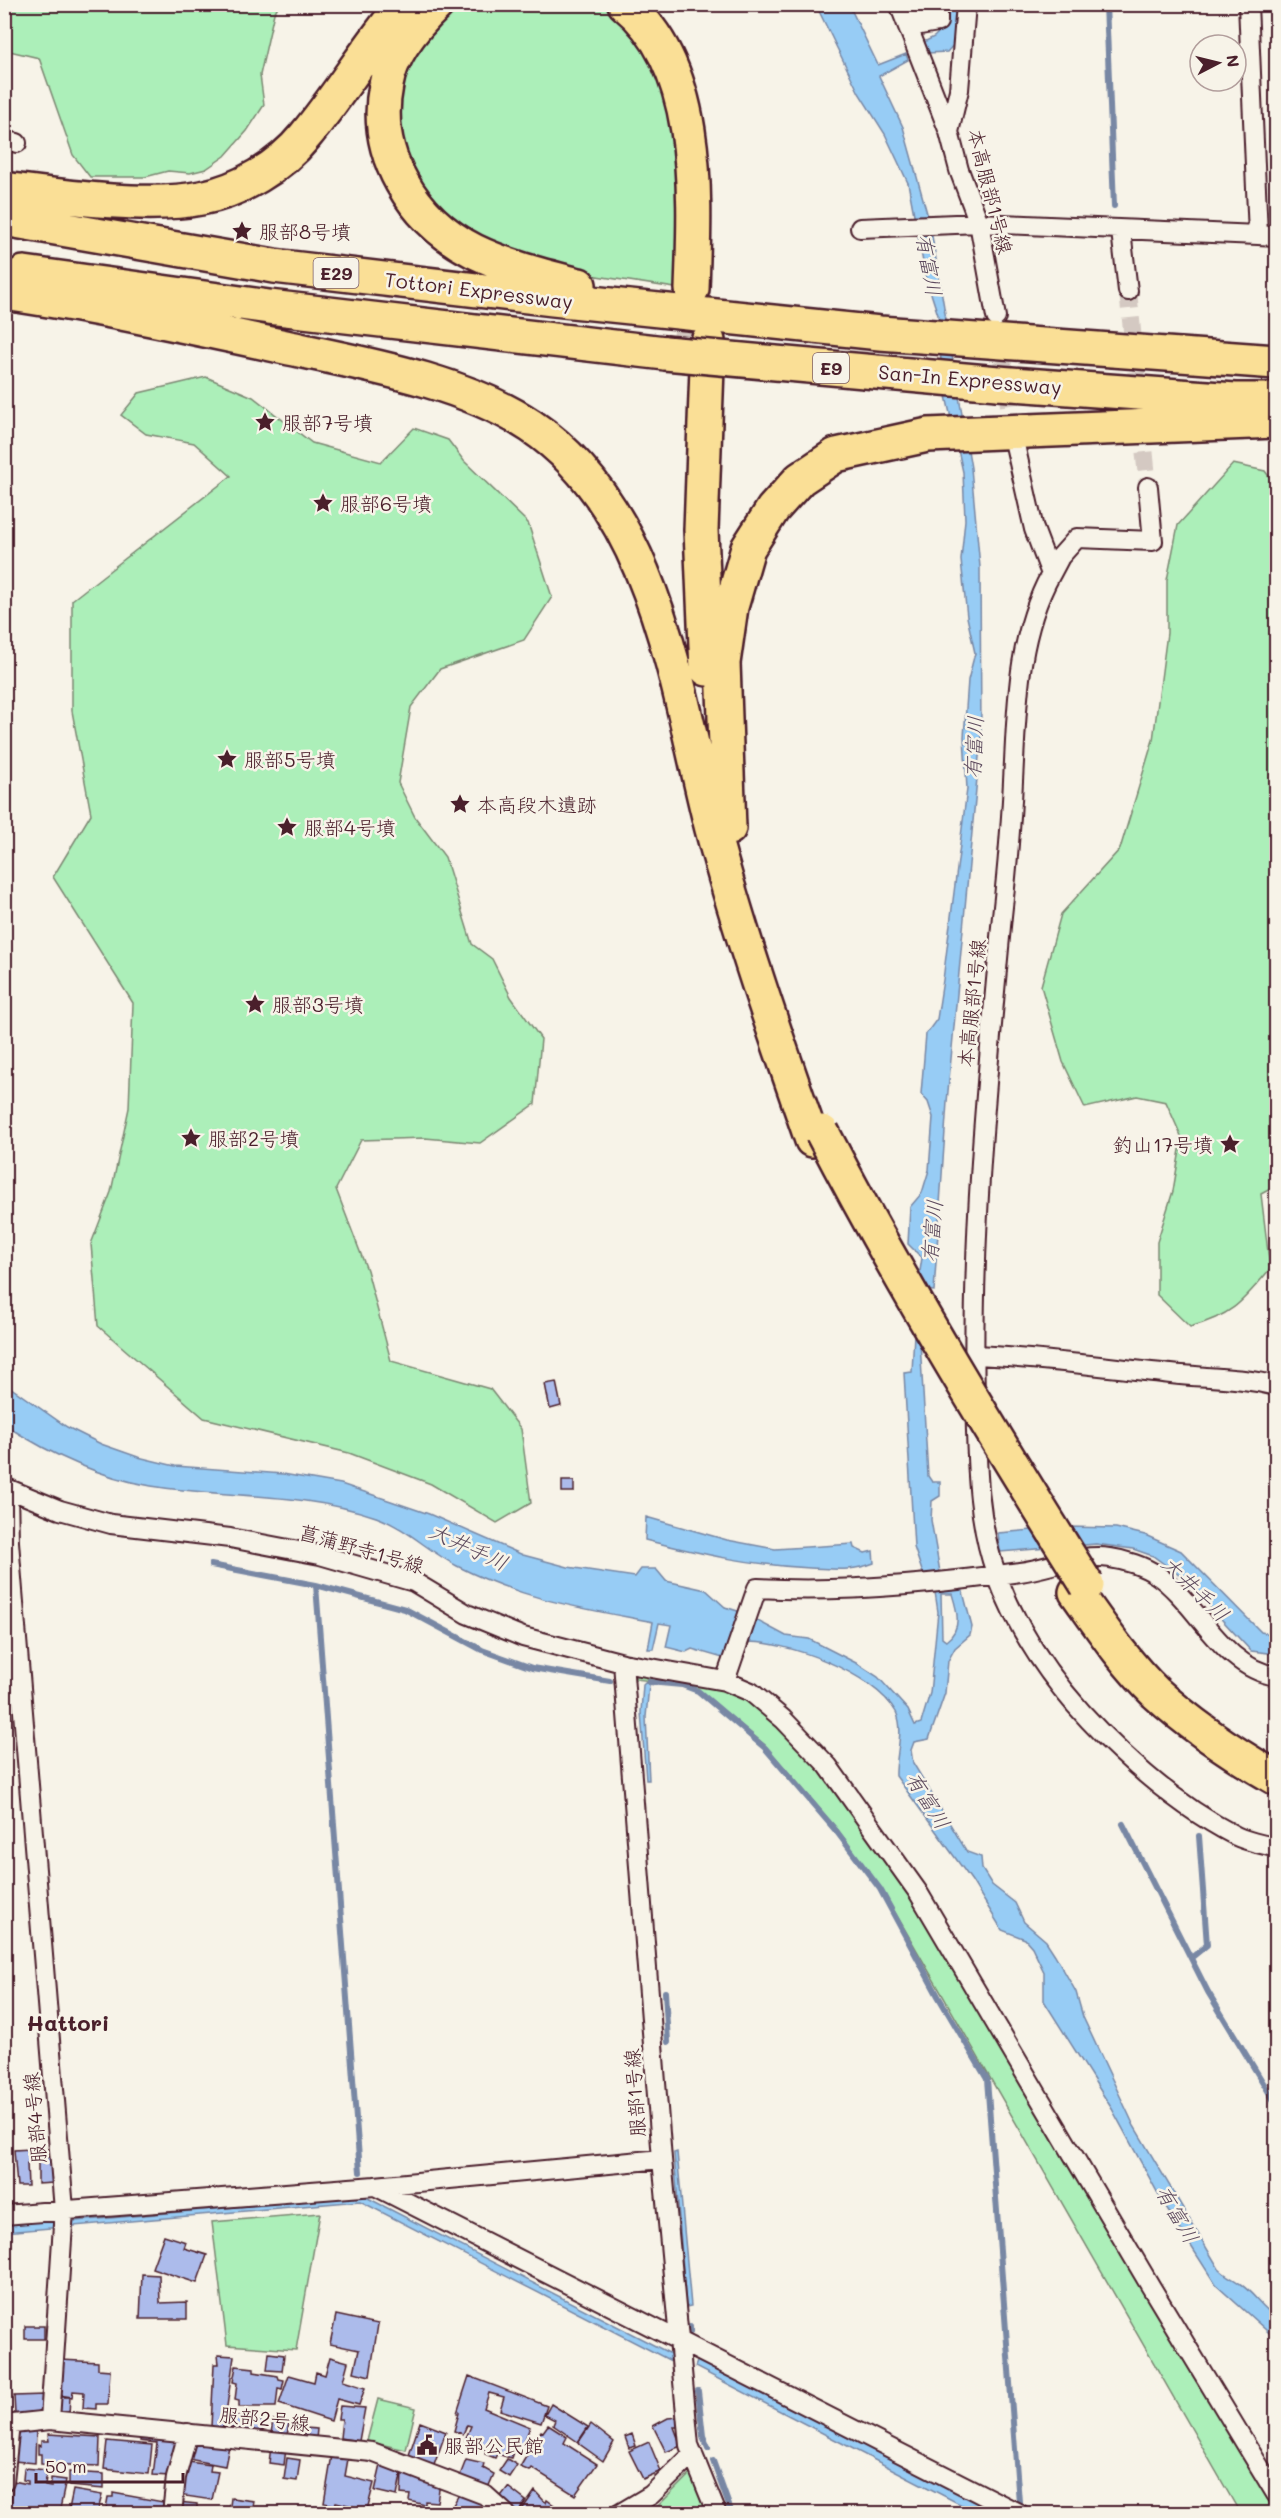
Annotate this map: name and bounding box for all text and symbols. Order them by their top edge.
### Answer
north arrow [1188,33,1248,93]
text: N [1222,54,1245,68]
street label: 本高服部1号線 [963,125,1019,257]
place label: 服部8号墳 [259,218,351,244]
place icon: 服部8号墳 [230,219,254,243]
water label: 有富川 [911,232,949,298]
road number: E29 [314,258,358,288]
street label: Tottori Expressway [383,266,575,314]
road number: E9 [813,353,849,383]
street label: San-In Expressway [877,358,1063,400]
place label: 服部7号墳 [282,409,373,435]
place icon: 服部7号墳 [253,410,277,434]
place label: 服部6号墳 [340,490,432,516]
place icon: 服部6号墳 [311,491,335,515]
water label: 有富川 [958,715,988,779]
place label: 服部5号墳 [244,746,336,772]
place icon: 服部5号墳 [215,747,239,771]
place label: 本高段木遺跡 [477,791,597,817]
place icon: 本高段木遺跡 [448,792,472,816]
place label: 服部4号墳 [304,814,396,840]
place icon: 服部4号墳 [275,815,299,839]
street label: 本高服部1号線 [951,938,991,1068]
place label: 服部3号墳 [272,991,364,1017]
place icon: 服部3号墳 [243,992,267,1016]
place label: 服部2号墳 [208,1125,299,1151]
place icon: 服部2号墳 [179,1126,203,1150]
place label: 釣山17号墳 [1113,1131,1213,1157]
place icon: 釣山17号墳 [1218,1132,1242,1156]
water label: 有富川 [915,1198,947,1264]
water label: 大井手川 [425,1516,513,1576]
street label: 菖蒲野寺1号線 [296,1518,428,1578]
water label: 大井手川 [1156,1549,1236,1627]
water label: 有富川 [901,1766,957,1834]
district label: Hattori [26,2008,110,2037]
street label: 服部1号線 [618,2048,650,2138]
street label: 服部4号線 [17,2071,51,2165]
water label: 有富川 [1151,2180,1205,2248]
street label: 服部2号線 [218,2400,312,2436]
place label: 服部公民館 [444,2432,544,2458]
public building icon: 服部公民館 [415,2433,439,2457]
scale bar [36,2446,183,2484]
text: 50 m [45,2454,87,2478]

